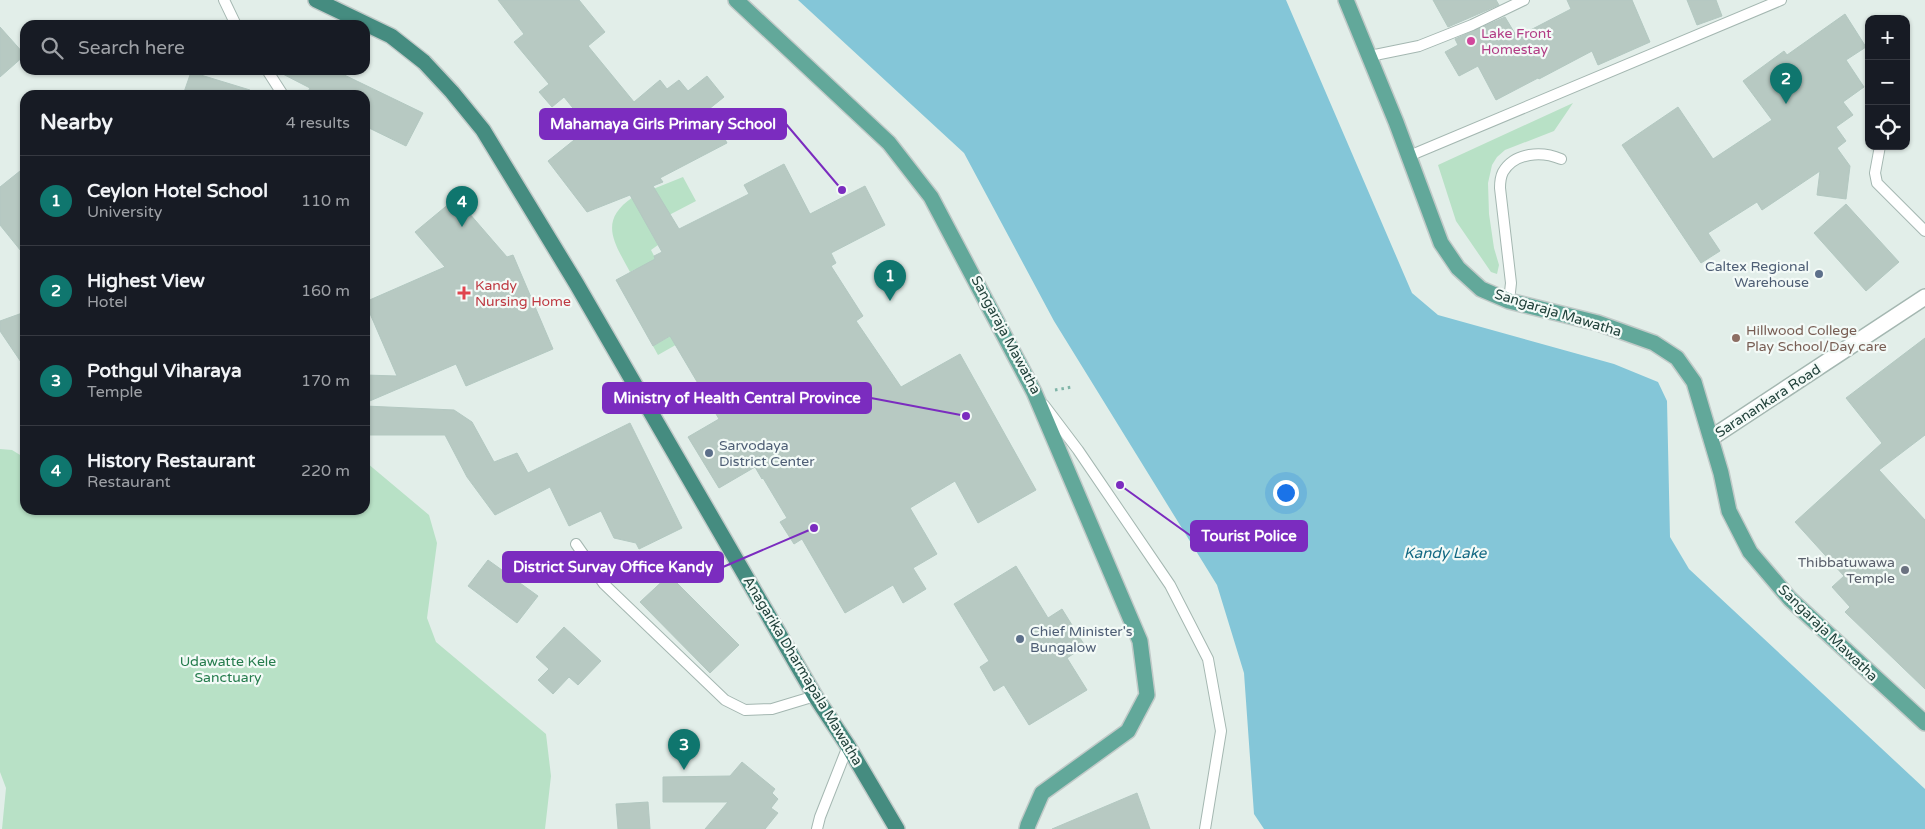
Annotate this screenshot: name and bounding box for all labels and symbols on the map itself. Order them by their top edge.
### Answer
place label: Lake Front Homestay [1481,25,1552,58]
marker: Lake Front Homestay [1465,35,1477,47]
pin: 2 [1770,63,1802,104]
callout: Mahamaya Girls Primary School [540,109,786,139]
text: Mahamaya Girls Primary School [550,115,776,134]
pin: 4 [446,186,478,227]
place label: Caltex Regional Warehouse [1705,258,1809,291]
pin: 1 [874,260,906,301]
marker: Caltex Regional Warehouse [1813,268,1825,280]
street label: Sangaraja Mawatha [968,273,1044,397]
place label: Kandy Nursing Home [475,277,571,310]
marker: Kandy Nursing Home [457,286,471,300]
street label: Sangaraja Mawatha [1493,286,1623,340]
place label: Hillwood College Play School/Day care [1746,322,1887,355]
marker: Hillwood College Play School/Day care [1730,332,1742,344]
street label: Saranankara Road [1712,361,1824,441]
callout: Ministry of Health Central Province [603,383,871,413]
text: Ministry of Health Central Province [613,389,861,408]
place label: Sarvodaya District Center [719,437,815,470]
marker: Sarvodaya District Center [703,447,715,459]
your location [1273,480,1299,506]
callout: Tourist Police [1191,521,1307,551]
text: Tourist Police [1200,527,1297,545]
water label: Kandy Lake [1404,544,1488,562]
callout: District Survay Office Kandy [503,552,723,582]
place label: Thibbatuwawa Temple [1798,554,1895,587]
text: District Survay Office Kandy [513,558,713,577]
marker: Thibbatuwawa Temple [1899,564,1911,576]
street label: Anagarika Dharmapala Mawatha [740,573,866,769]
street label: Sangaraja Mawatha [1775,581,1881,685]
place label: Chief Minister's Bungalow [1030,623,1133,656]
marker: Chief Minister's Bungalow [1014,633,1026,645]
park label: Udawatte Kele Sanctuary [180,653,276,686]
pin: 3 [668,729,700,770]

